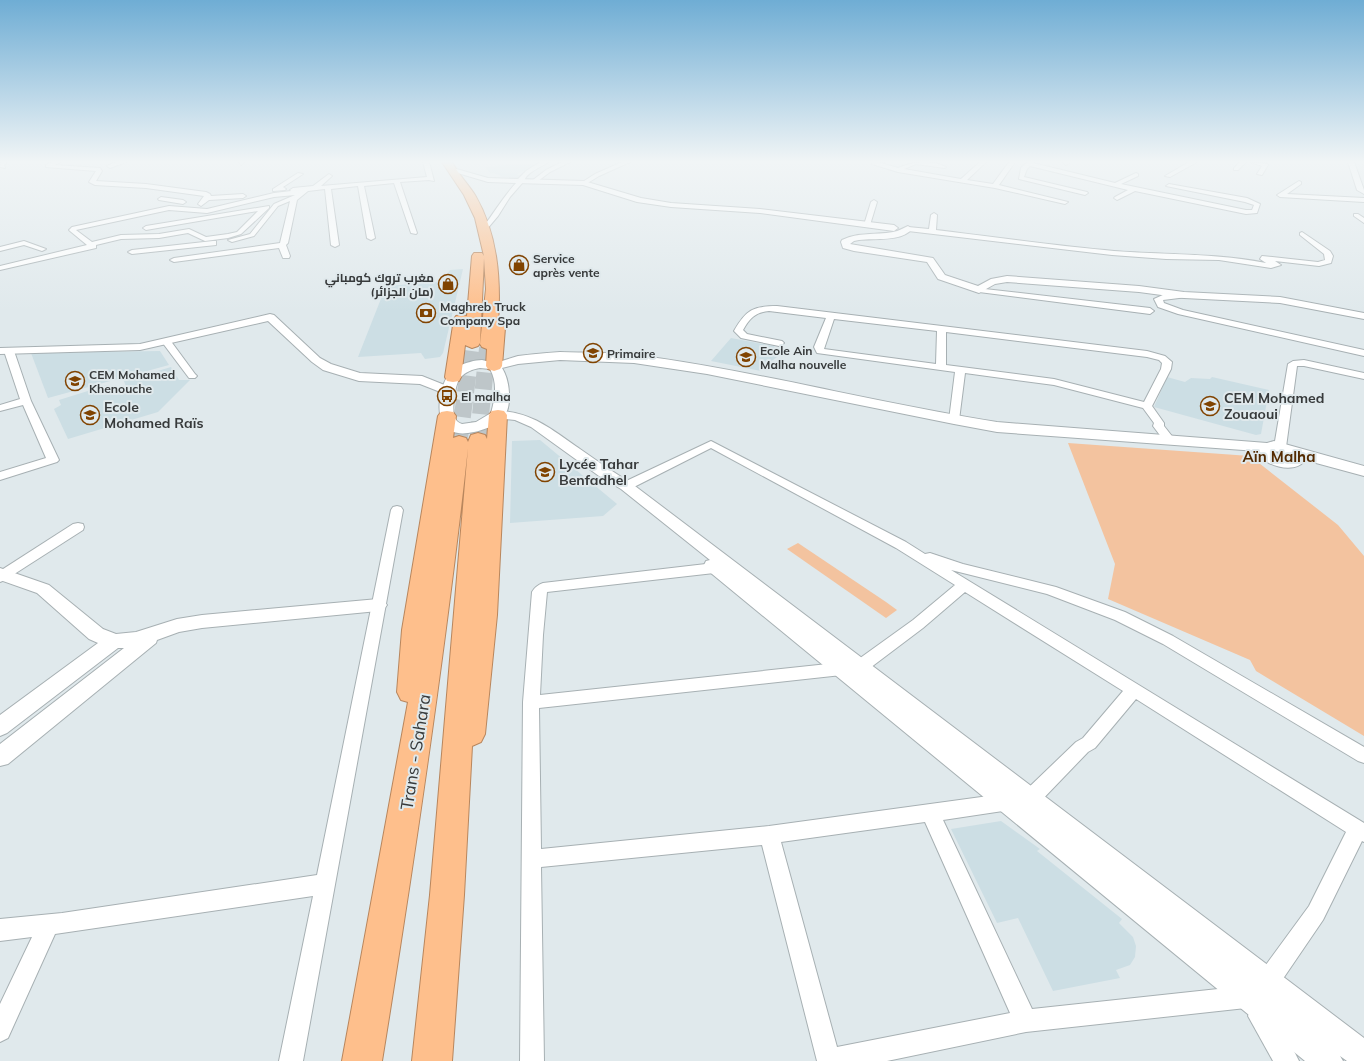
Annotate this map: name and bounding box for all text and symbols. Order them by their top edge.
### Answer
place label: Service après vente [533,251,600,280]
shop icon: Service après vente [508,254,530,276]
place label: مغرب تروك كومباني (مان الجزائر) [325,270,434,300]
shop icon: مغرب تروك كومباني (مان الجزائر) [437,273,459,295]
place label: Maghreb Truck Company Spa [440,299,526,328]
bank icon: Maghreb Truck Company Spa [415,302,437,324]
school or university icon: Primaire [582,342,604,364]
place label: Ecole Ain Malha nouvelle [760,343,847,372]
place label: Primaire [607,346,656,361]
school or university icon: Ecole Ain Malha nouvelle [735,346,757,368]
place label: CEM Mohamed Khenouche [89,367,175,396]
school or university icon: CEM Mohamed Khenouche [64,370,86,392]
bus stop icon: El malha [436,385,458,407]
place label: El malha [461,389,511,404]
place label: CEM Mohamed Zouaoui [1224,389,1324,423]
school or university icon: CEM Mohamed Zouaoui [1199,395,1221,417]
place label: Ecole Mohamed Raïs [104,398,203,432]
school or university icon: Ecole Mohamed Raïs [79,404,101,426]
district label: Aïn Malha [1243,447,1315,466]
place label: Lycée Tahar Benfadhel [559,455,639,489]
school or university icon: Lycée Tahar Benfadhel [534,461,556,483]
street label: Trans - Sahara [395,693,435,811]

